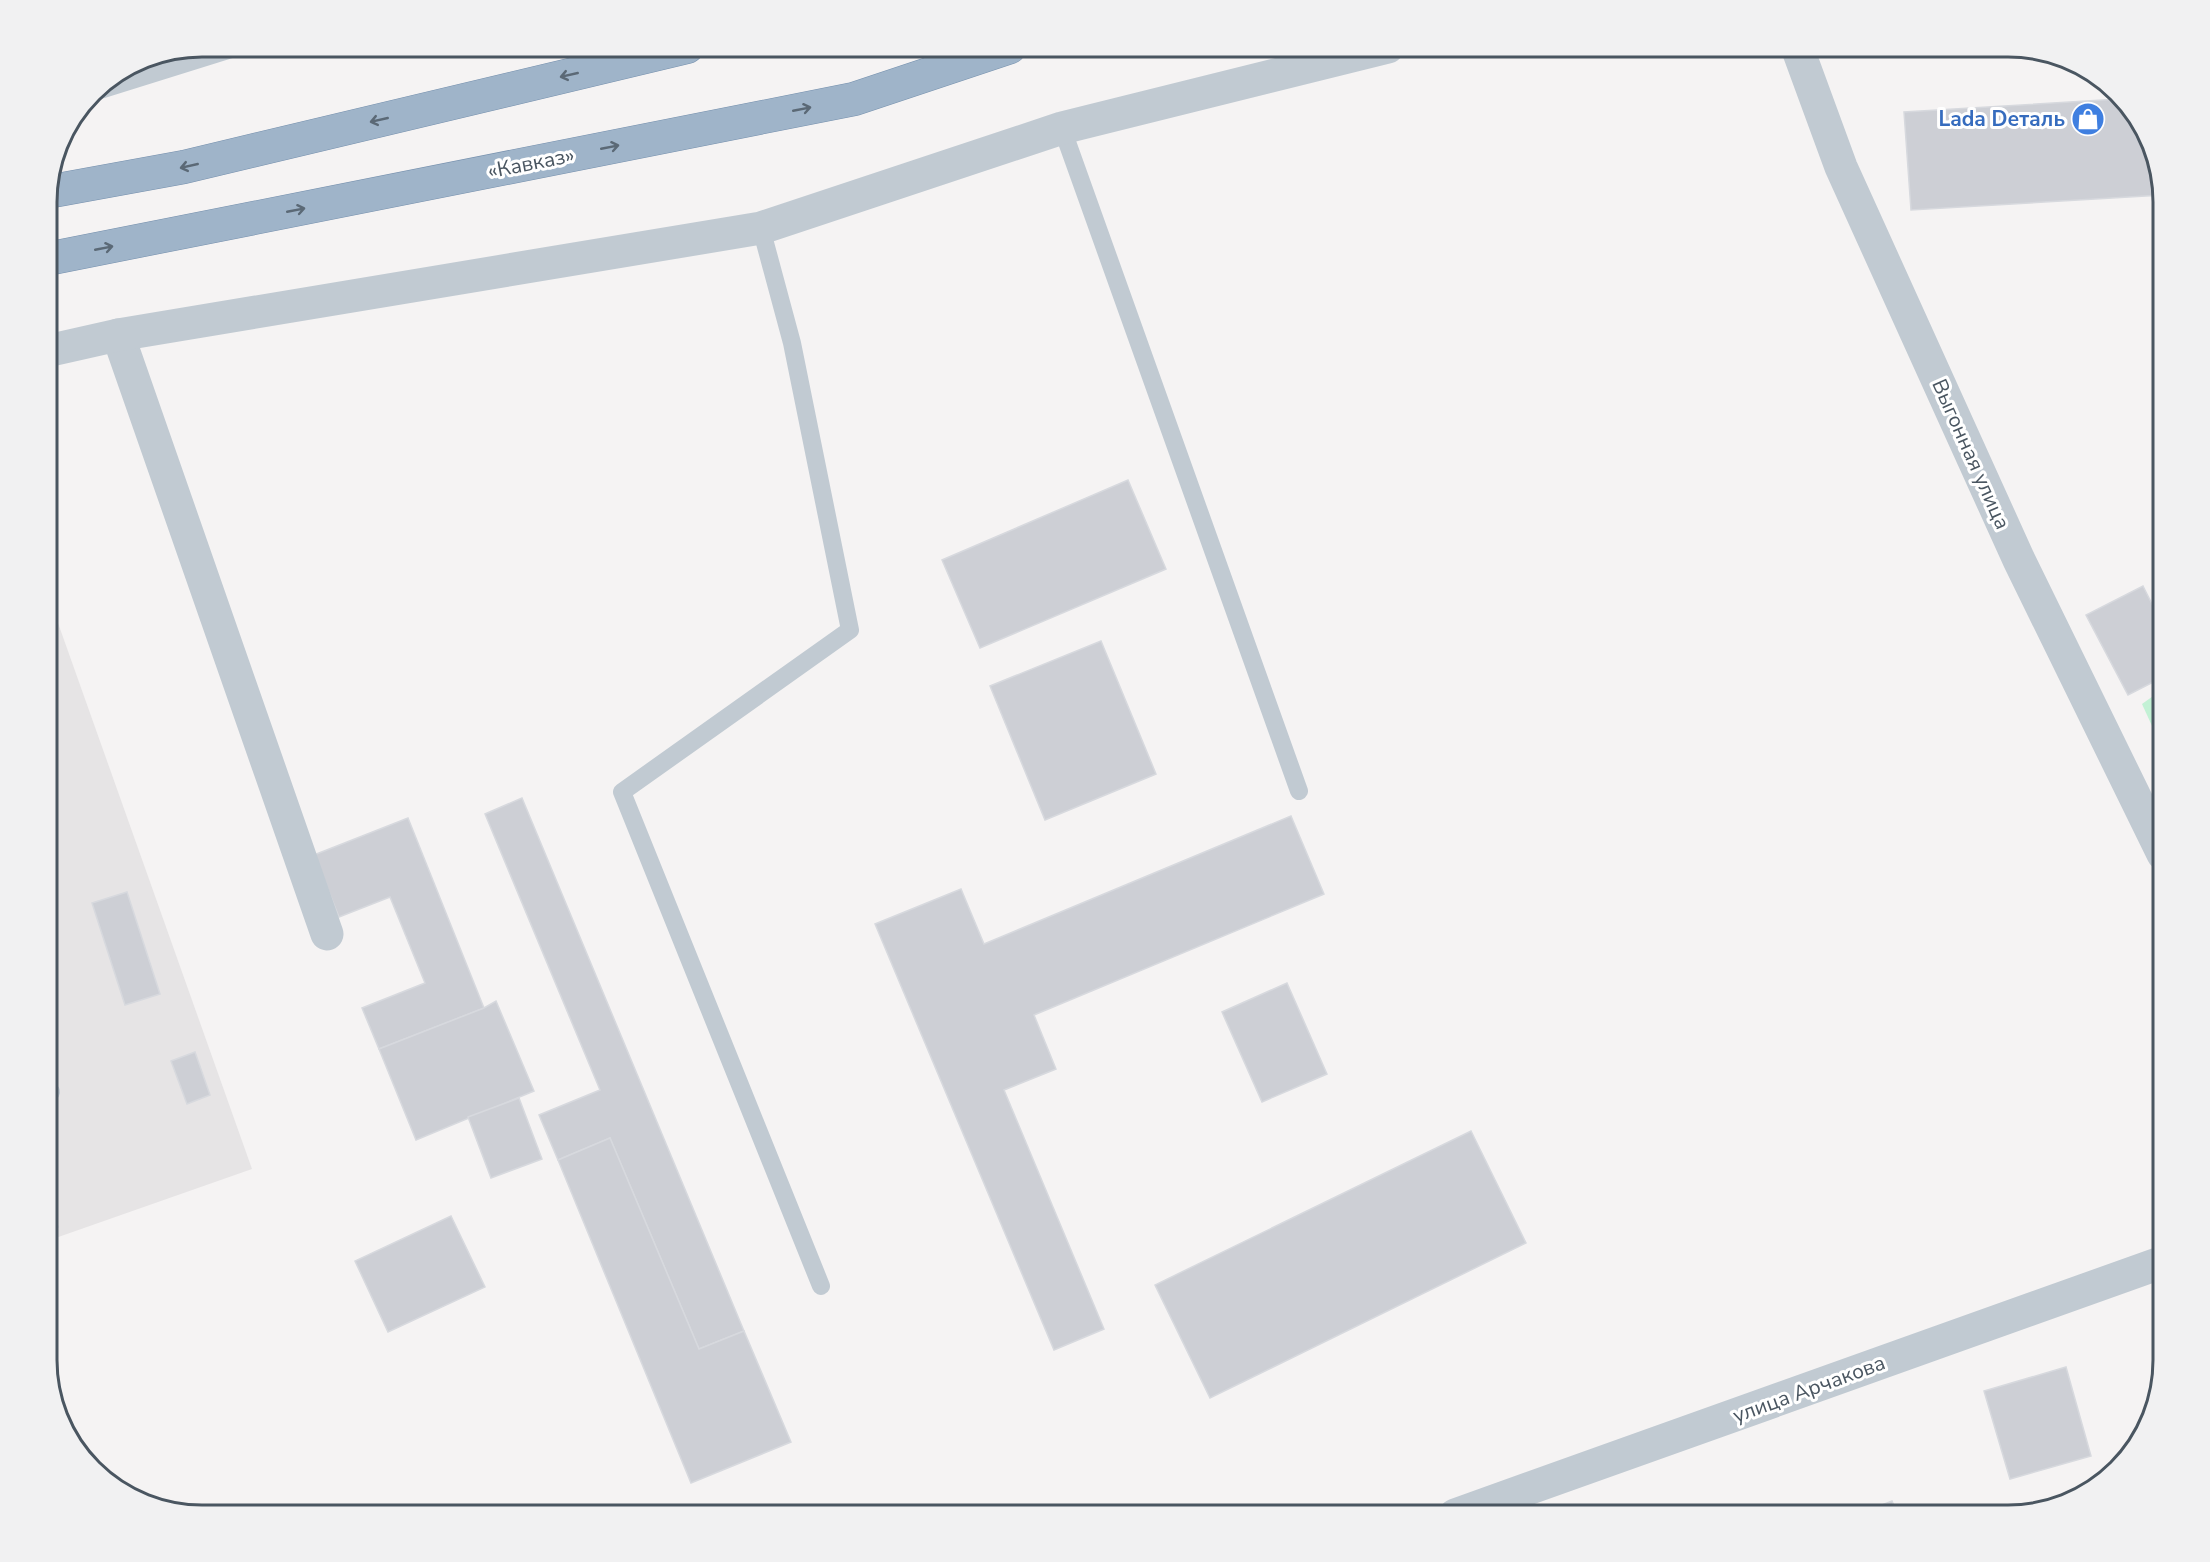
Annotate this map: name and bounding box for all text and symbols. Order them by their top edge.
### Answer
one-way arrow [559,69,578,81]
shop icon: Lada Dеталь [2070,101,2106,137]
one-way arrow [791,103,811,114]
place label: Lada Dеталь [1938,105,2065,133]
one-way arrow [370,115,389,127]
street label: «Кавказ» [485,141,577,185]
one-way arrow [600,141,620,152]
one-way arrow [180,160,199,172]
one-way arrow [285,204,305,215]
one-way arrow [94,242,114,253]
street label: Выгонная улица [1925,374,2017,534]
street label: улица Арчакова [1729,1348,1889,1430]

